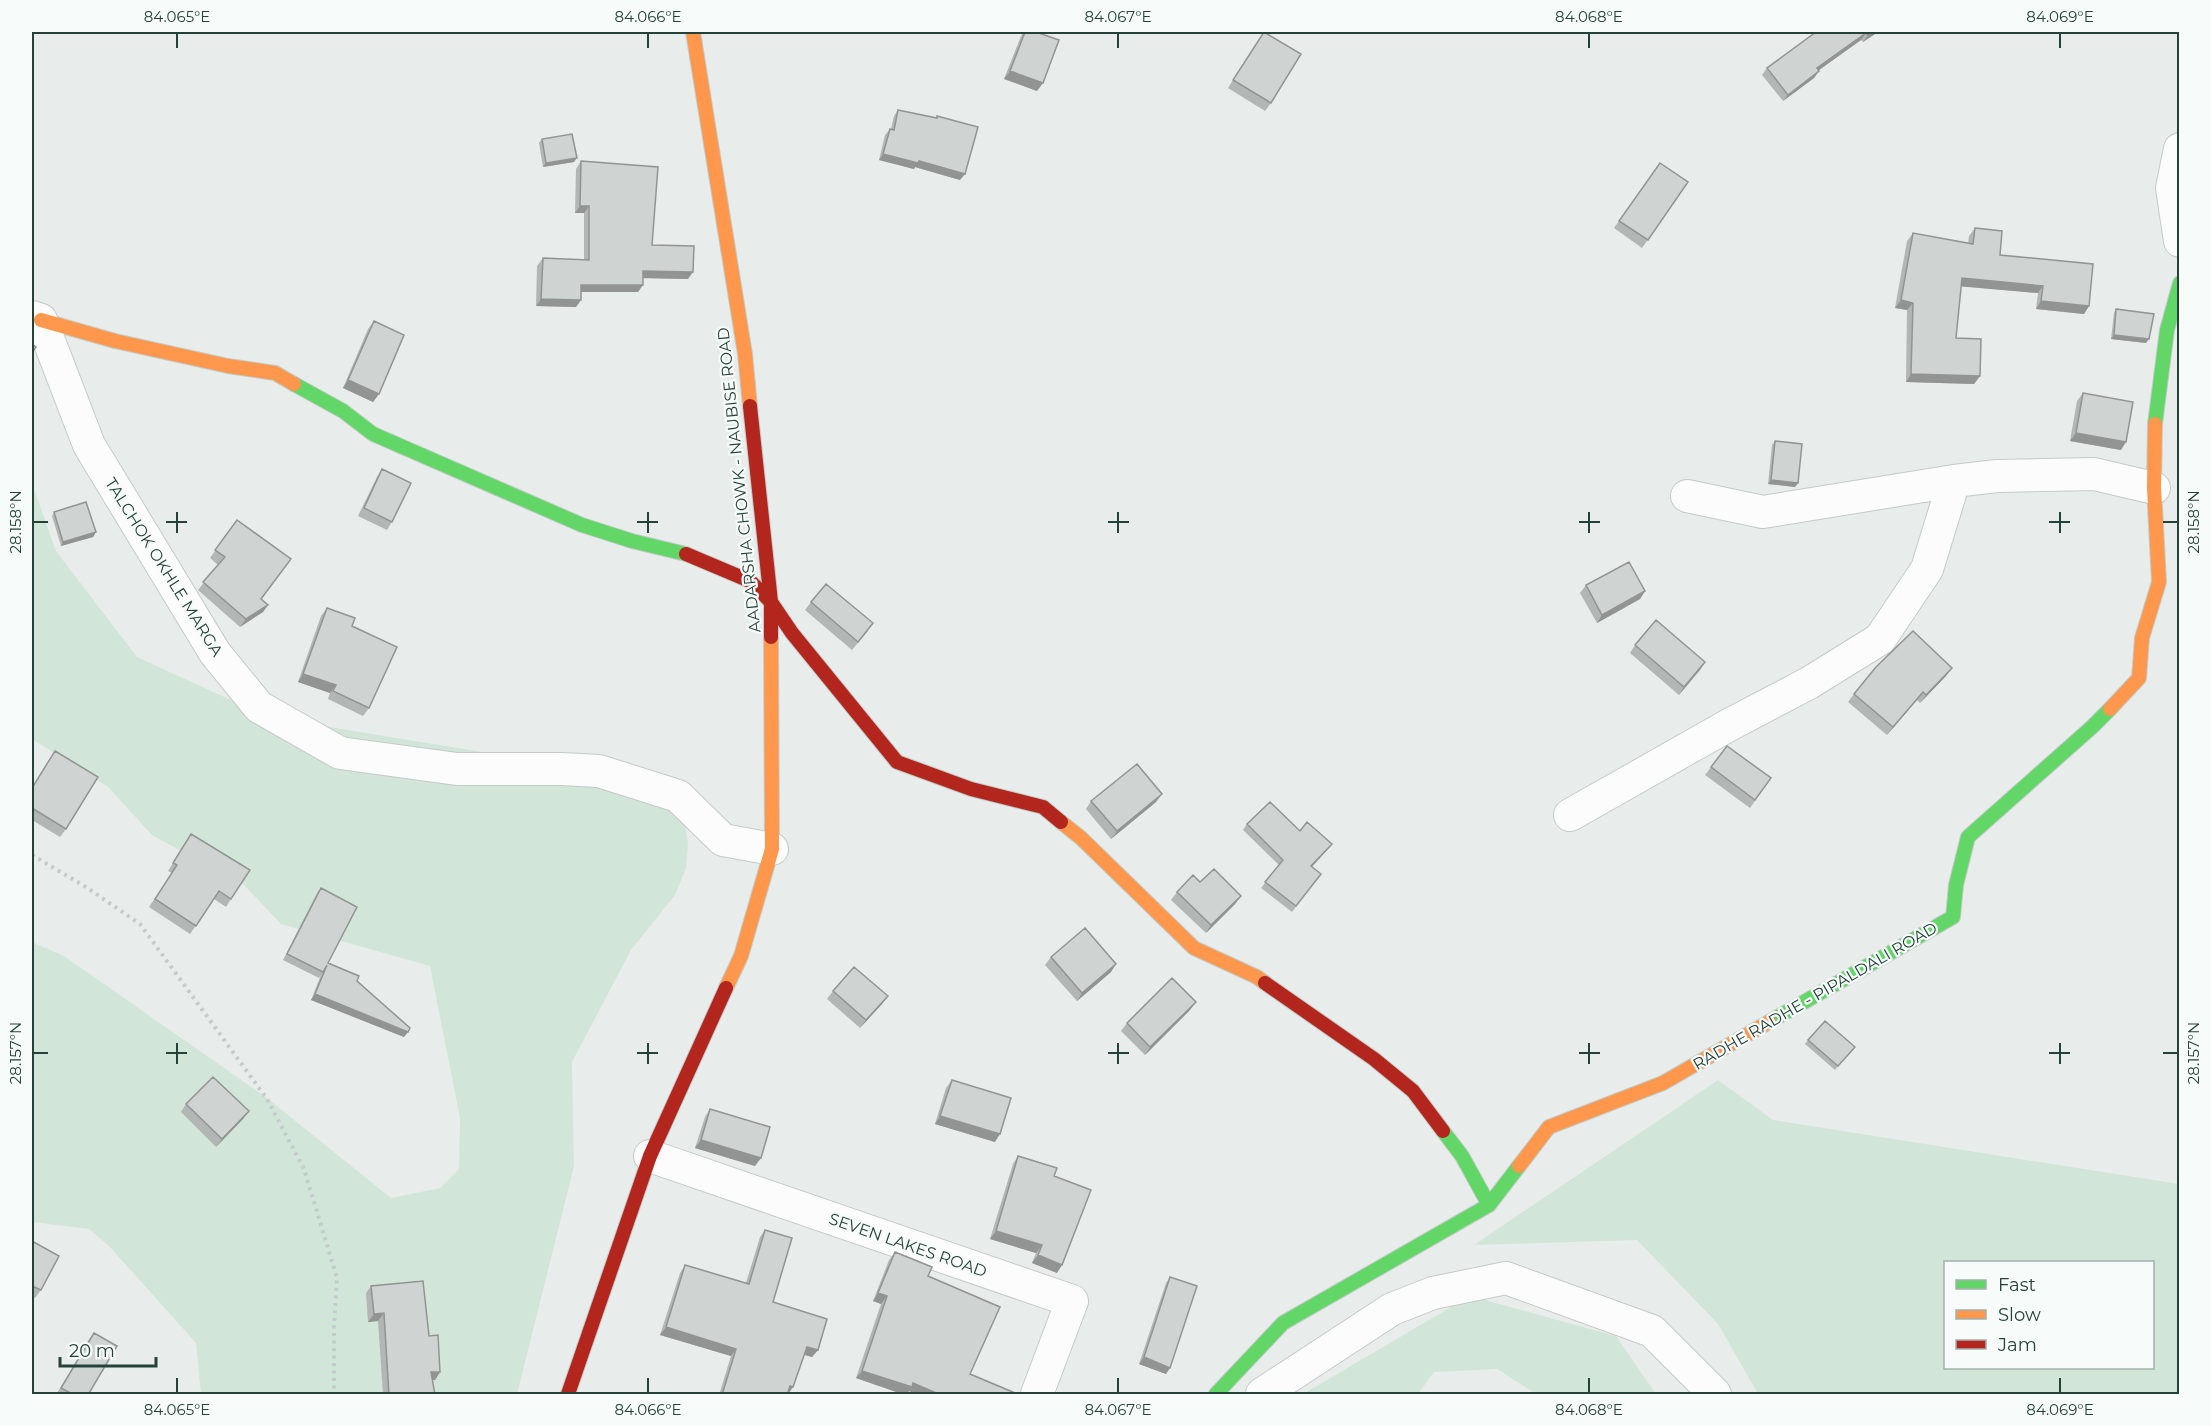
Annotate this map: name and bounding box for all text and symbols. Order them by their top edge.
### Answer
text: 84.065°E [144,7,210,26]
text: 84.066°E [614,7,682,26]
text: 84.067°E [1085,7,1151,26]
text: 84.068°E [1555,7,1623,26]
text: 84.069°E [2026,7,2094,26]
street label: AADARSHA CHOWK - NAUBISE ROAD [714,327,764,633]
street label: TALCHOK OKHLE MARGA [101,474,227,660]
text: 28.158°N [6,490,25,554]
text: 28.158°N [2184,490,2203,554]
street label: RADHE RADHE - PIPALDALI ROAD [1689,918,1941,1074]
text: 28.157°N [6,1022,25,1084]
text: 28.157°N [2184,1022,2203,1084]
street label: SEVEN LAKES ROAD [827,1209,989,1281]
legend [1944,1261,2154,1369]
text: Fast [1998,1274,2036,1296]
text: Slow [1998,1304,2041,1326]
scale bar [60,1330,156,1368]
text: Jam [1997,1334,2037,1356]
text: 20 m [69,1340,115,1362]
text: 84.065°E [144,1400,210,1419]
text: 84.066°E [614,1400,682,1419]
text: 84.067°E [1085,1400,1151,1419]
text: 84.068°E [1555,1400,1623,1419]
text: 84.069°E [2026,1400,2094,1419]

